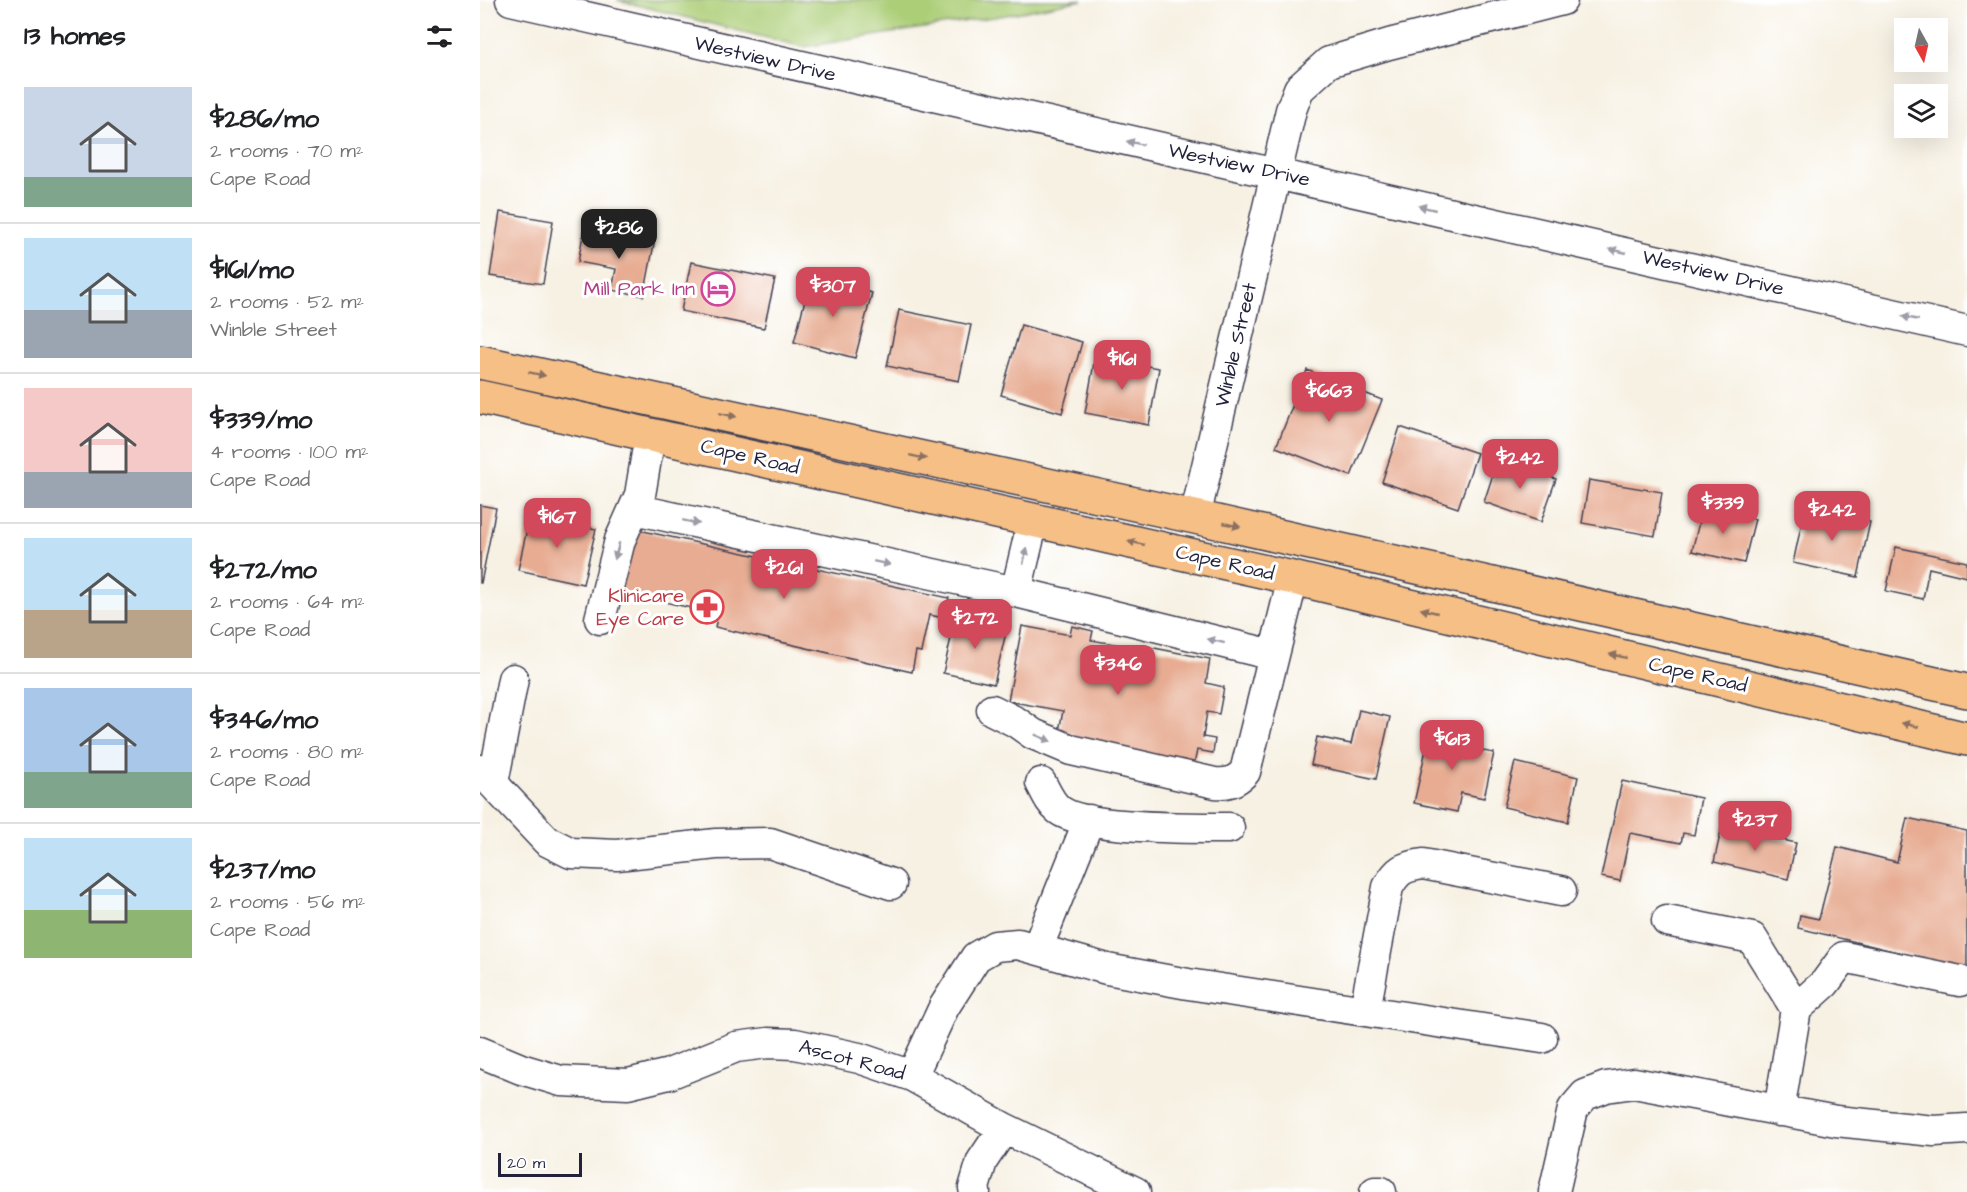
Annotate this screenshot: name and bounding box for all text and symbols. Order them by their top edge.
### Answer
text: 13 homes [24,18,126,54]
north arrow [1894,18,1948,72]
map controls [1894,18,1948,138]
icon: filters [423,20,456,53]
street label: Westview Drive [692,29,839,89]
button: layers [1894,84,1948,138]
text: $286/mo [210,101,319,137]
icon: home [72,111,144,183]
street label: Westview Drive [1165,136,1313,194]
text: 2 rooms · 70 m² [210,137,363,165]
one-way arrow [1125,137,1144,147]
text: Cape Road [210,165,310,193]
one-way arrow [1418,203,1437,212]
pin: $286 [583,209,655,260]
text: $286 [595,214,643,242]
street label: Westview Drive [1640,243,1787,303]
one-way arrow [1608,246,1627,256]
text: $161/mo [210,252,294,288]
icon: home [72,262,144,334]
pin: $307 [797,267,869,318]
hotel icon: Mill Park Inn [700,271,736,307]
text: $307 [810,272,856,300]
place label: Mill Park Inn [584,275,695,303]
street label: Winble Street [1208,280,1264,410]
text: 2 rooms · 52 m² [210,288,364,316]
one-way arrow [1901,313,1919,323]
text: Winble Street [210,316,337,344]
pin: $161 [1086,340,1158,391]
text: $161 [1108,345,1136,373]
one-way arrow [528,370,547,379]
pin: $663 [1293,372,1365,423]
text: $663 [1306,377,1352,405]
text: $339/mo [210,402,312,438]
one-way arrow [718,411,737,421]
icon: home [72,412,144,484]
street label: Cape Road [698,432,802,482]
text: 4 rooms · 100 m² [210,438,368,466]
pin: $242 [1484,439,1556,490]
text: $242 [1496,444,1544,472]
one-way arrow [909,452,928,462]
text: Cape Road [210,466,310,494]
pin: $339 [1687,484,1759,535]
text: $339 [1702,489,1744,517]
pin: $242 [1796,491,1868,542]
text: $242 [1808,496,1856,524]
pin: $167 [521,498,593,549]
text: $167 [538,503,576,531]
one-way arrow [682,517,700,527]
one-way arrow [1223,521,1242,530]
one-way arrow [1127,538,1145,548]
street label: Cape Road [1173,538,1277,588]
one-way arrow [612,542,622,560]
one-way arrow [1020,547,1030,565]
pin: $261 [748,549,820,600]
text: $272/mo [210,552,317,588]
text: $261 [765,554,803,582]
one-way arrow [873,559,892,568]
icon: home [72,562,144,634]
place label: Klinicare Eye Care [596,582,684,634]
text: 2 rooms · 64 m² [210,588,365,616]
pharmacy icon: Klinicare Eye Care [689,589,725,625]
pin: $272 [939,599,1011,650]
text: $272 [952,604,998,632]
one-way arrow [1419,605,1438,615]
text: Cape Road [210,616,310,644]
one-way arrow [1207,635,1226,645]
pin: $346 [1082,645,1154,696]
text: $346 [1094,650,1142,678]
street label: Cape Road [1646,650,1750,700]
one-way arrow [1608,651,1627,660]
text: $346/mo [210,702,318,738]
icon: home [72,712,144,784]
pin: $613 [1416,720,1488,771]
one-way arrow [1901,720,1919,730]
text: $613 [1434,725,1470,753]
one-way arrow [1034,733,1052,743]
text: 2 rooms · 80 m² [210,738,364,766]
text: Cape Road [210,766,310,794]
pin: $237 [1719,801,1791,852]
text: $237 [1732,806,1778,834]
text: $237/mo [210,852,315,888]
icon: home [72,862,144,934]
text: 2 rooms · 56 m² [210,888,365,916]
text: Cape Road [210,916,310,944]
street label: Ascot Road [796,1032,908,1088]
scale bar [498,1150,582,1178]
text: 20 m [507,1152,545,1174]

